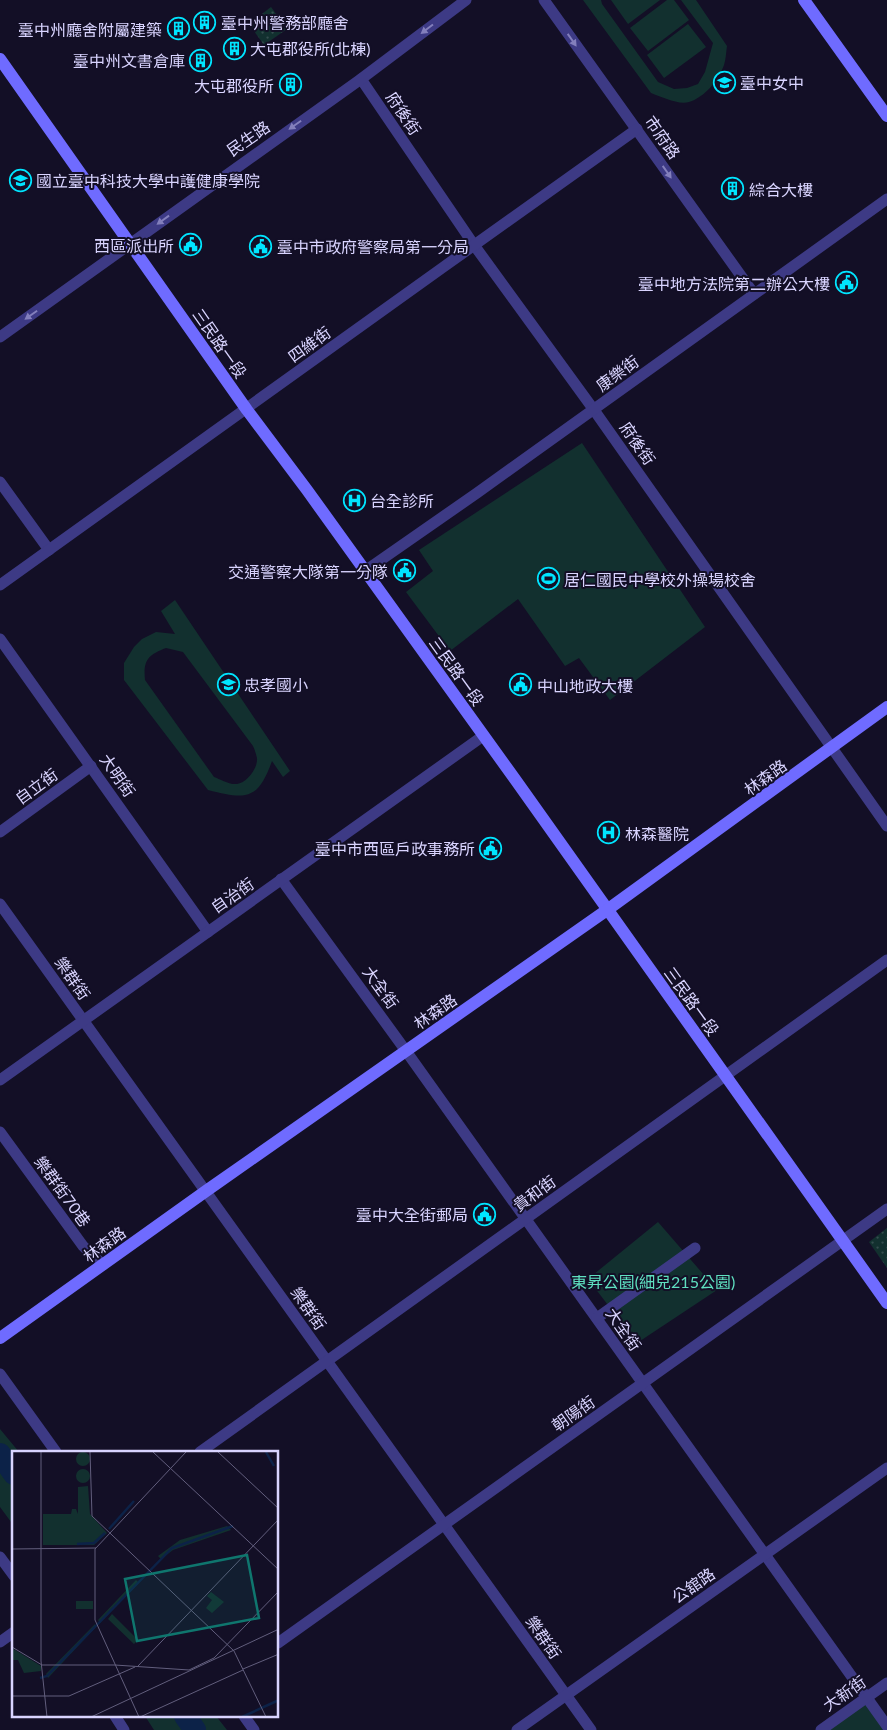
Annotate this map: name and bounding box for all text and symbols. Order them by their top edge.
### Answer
building icon: 臺中州警務部廳舍 [193,10,217,34]
place label: 臺中州警務部廳舍 [221,13,349,32]
building icon: 臺中州廳舍附屬建築 [166,17,190,41]
place label: 臺中州廳舍附屬建築 [18,20,162,39]
one-way arrow [421,24,434,35]
one-way arrow [567,33,577,47]
building icon: 大屯郡役所(北棟) [222,36,246,60]
place label: 大屯郡役所(北棟) [250,39,371,58]
building icon: 臺中州文書倉庫 [189,48,213,72]
place label: 臺中州文書倉庫 [73,51,185,70]
school or university icon: 臺中女中 [712,70,736,94]
building icon: 大屯郡役所 [278,73,302,97]
place label: 臺中女中 [740,73,804,92]
place label: 大屯郡役所 [194,76,274,95]
street label: 府後街 [383,88,425,138]
street label: 市府路 [641,112,685,162]
street label: 民生路 [223,116,273,160]
one-way arrow [289,120,302,130]
one-way arrow [662,165,672,178]
school or university icon: 國立臺中科技大學中護健康學院 [8,168,32,192]
place label: 國立臺中科技大學中護健康學院 [36,171,260,190]
building icon: 綜合大樓 [721,177,745,201]
place label: 綜合大樓 [749,180,813,199]
one-way arrow [156,215,170,225]
public building icon: 西區派出所 [178,233,202,257]
public building icon: 臺中市政府警察局第一分局 [249,234,273,258]
place label: 西區派出所 [94,236,174,255]
place label: 臺中市政府警察局第一分局 [277,237,469,256]
public building icon: 臺中地方法院第二辦公大樓 [834,271,858,295]
place label: 臺中地方法院第二辦公大樓 [638,274,830,293]
street label: 三民路一段 [189,305,251,381]
one-way arrow [25,309,38,320]
street label: 四維街 [284,322,334,366]
street label: 康樂街 [592,351,642,395]
street label: 府後街 [616,418,660,468]
hospital icon: 台全診所 [342,488,366,512]
place label: 台全診所 [370,491,434,510]
public building icon: 交通警察大隊第一分隊 [392,559,416,583]
place label: 交通警察大隊第一分隊 [228,562,388,581]
sports icon: 居仁國民中學校外操場校舍 [536,567,560,591]
place label: 居仁國民中學校外操場校舍 [564,570,756,589]
street label: 三民路一段 [426,633,488,709]
school or university icon: 忠孝國小 [216,672,240,696]
public building icon: 中山地政大樓 [509,673,533,697]
place label: 忠孝國小 [244,675,308,694]
place label: 中山地政大樓 [537,676,633,695]
street label: 大明街 [96,750,140,800]
street label: 林森路 [740,755,790,799]
street label: 自立街 [11,764,61,808]
hospital icon: 林森醫院 [597,821,621,845]
place label: 林森醫院 [625,824,689,843]
public building icon: 臺中市西區戶政事務所 [479,836,503,860]
place label: 臺中市西區戶政事務所 [315,839,475,858]
street label: 自治街 [207,873,257,917]
street label: 樂群街 [51,953,95,1003]
street label: 大全街 [359,962,403,1012]
street label: 三民路一段 [661,963,723,1039]
street label: 林森路 [410,989,460,1033]
street label: 樂群街70巷 [31,1152,95,1230]
street label: 貴和街 [509,1171,559,1215]
public building icon: 臺中大全街郵局 [472,1202,496,1226]
place label: 臺中大全街郵局 [356,1205,468,1224]
street label: 林森路 [79,1222,129,1266]
park label: 東昇公園(細兒215公園) [571,1272,735,1291]
street label: 樂群街 [287,1283,331,1333]
street label: 大全街 [602,1304,646,1354]
street label: 朝陽街 [548,1391,598,1435]
inset map [12,1451,279,1718]
street label: 公舘路 [668,1563,718,1607]
street label: 樂群街 [522,1612,566,1662]
street label: 大新街 [819,1671,869,1715]

